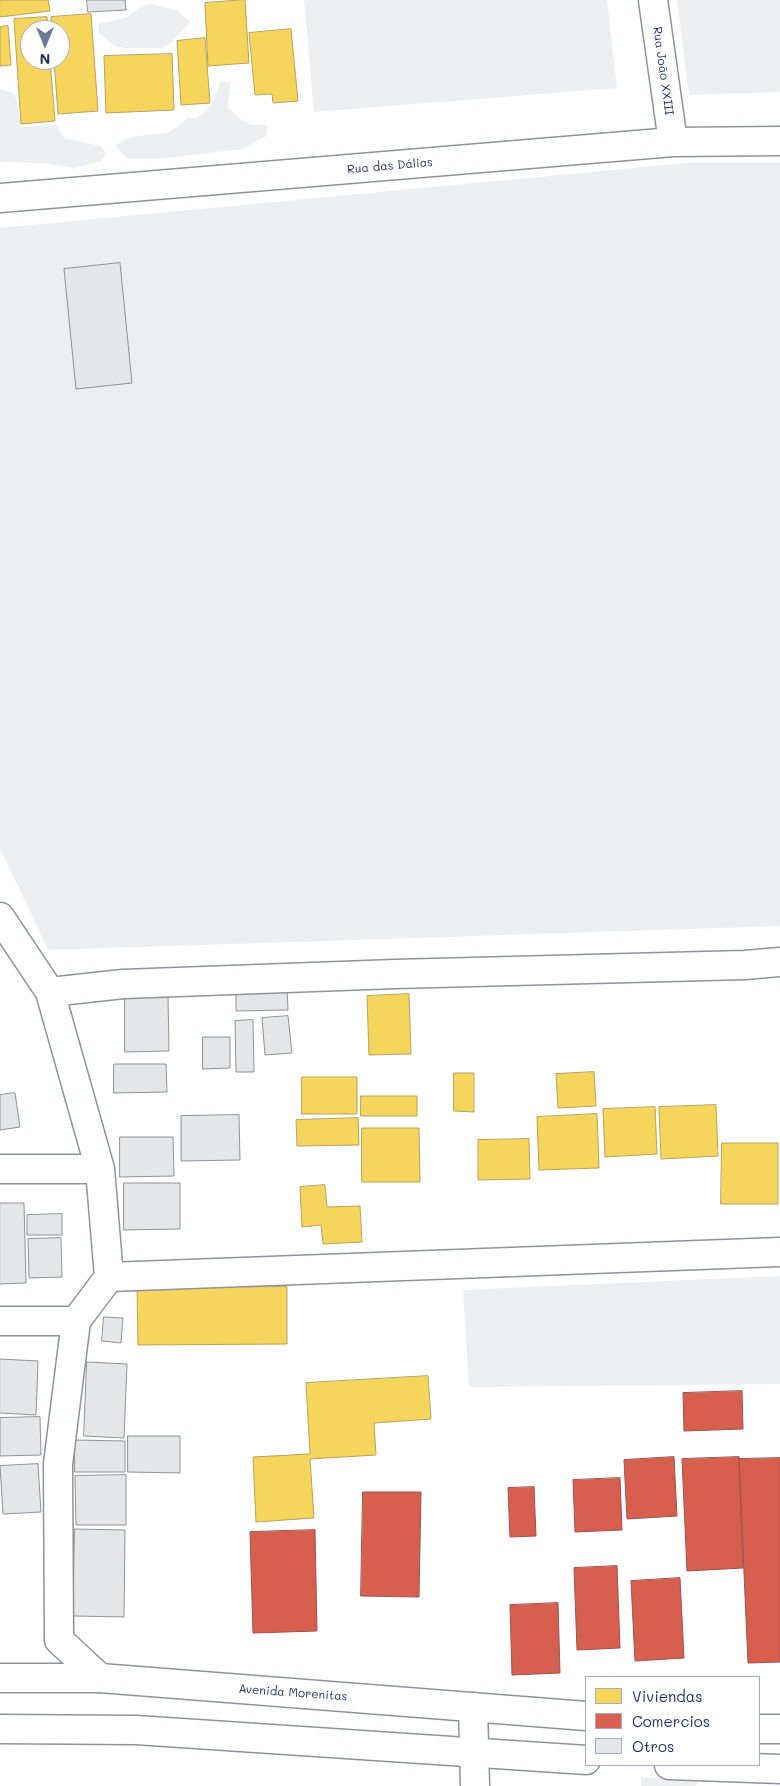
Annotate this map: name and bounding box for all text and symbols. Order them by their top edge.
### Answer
north arrow [20,20,70,70]
street label: Rua João XXIII [650,26,676,116]
text: N [40,50,50,69]
street label: Rua das Dálias [347,155,433,177]
legend [585,1676,760,1766]
street label: Avenida Morenitas [238,1682,348,1704]
text: Viviendas [632,1686,703,1706]
text: Comercios [632,1711,710,1731]
text: Otros [632,1736,674,1756]

